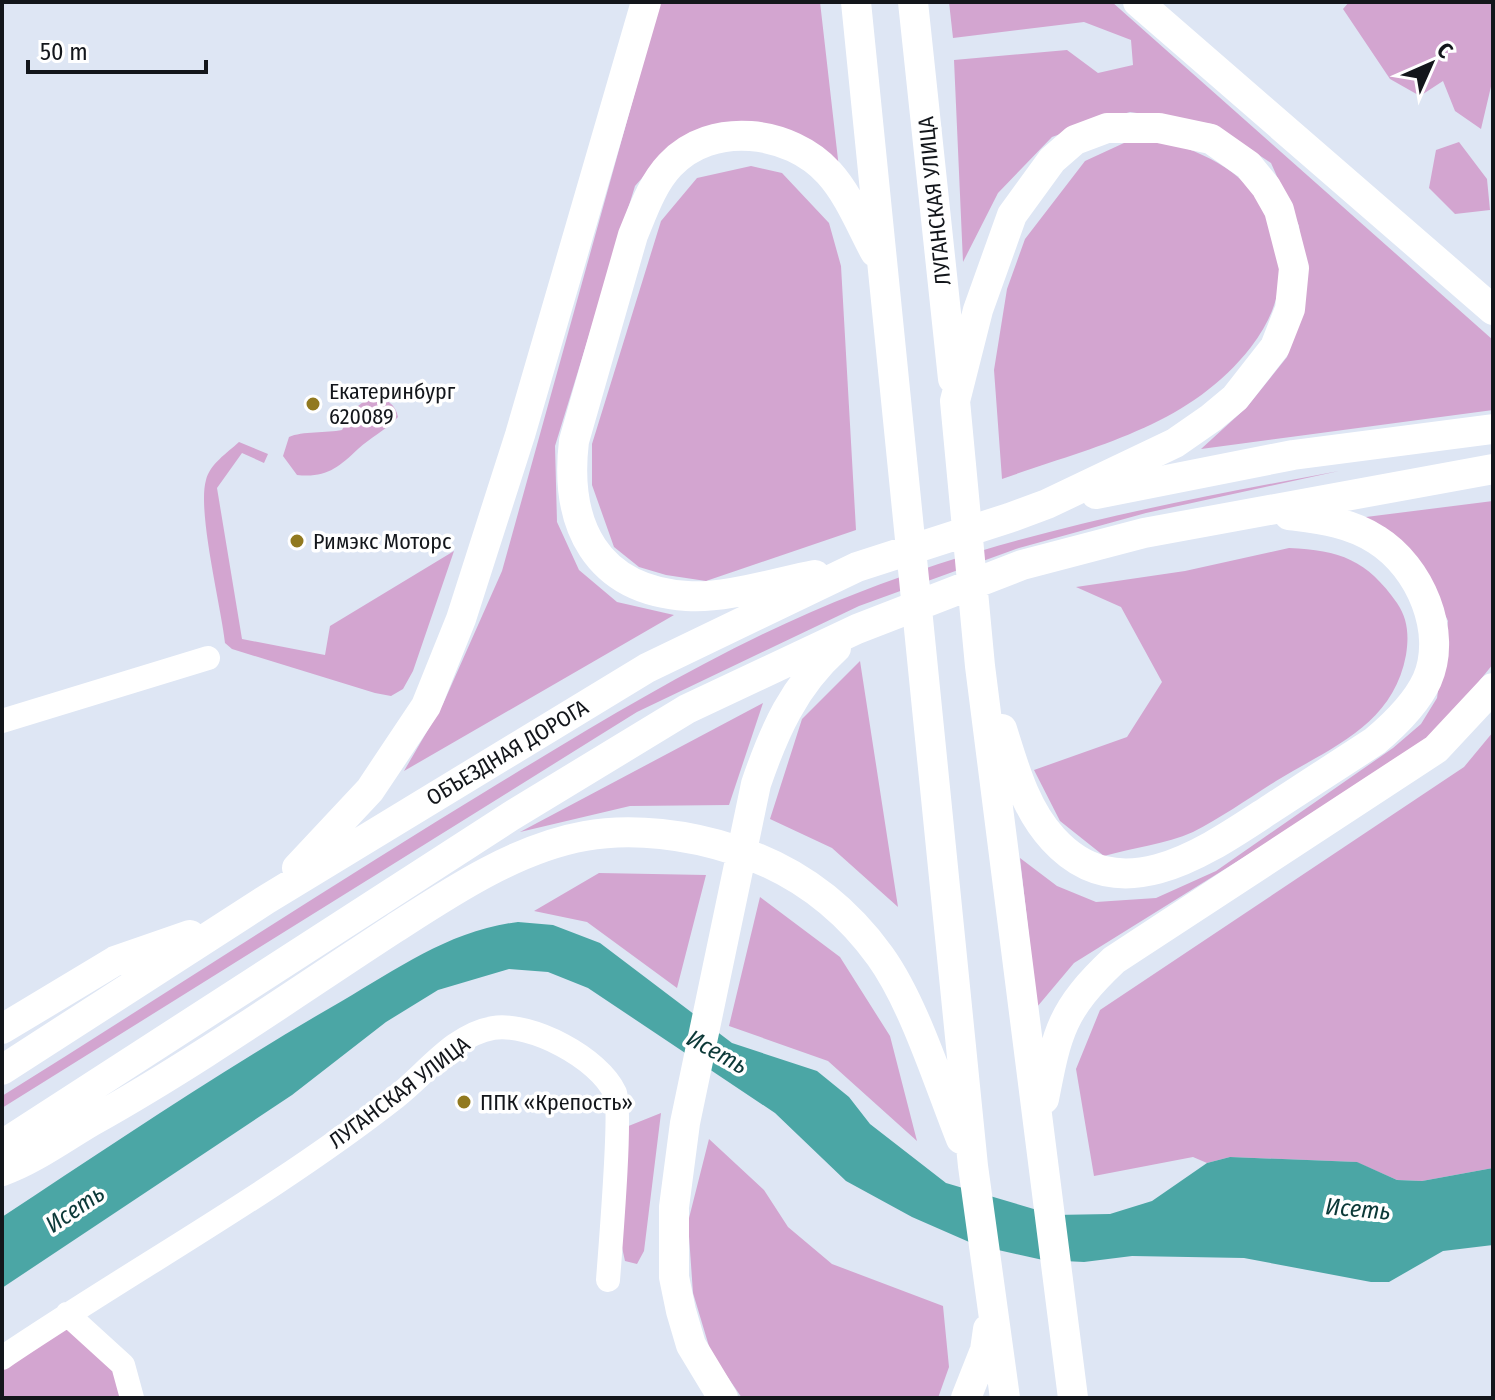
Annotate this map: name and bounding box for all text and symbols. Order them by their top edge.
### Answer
scale bar [28,24,206,74]
north arrow [1391,24,1471,104]
text: С [1431,37,1459,64]
text: 50 m [40,38,88,66]
street label: ЛУГАНСКАЯ УЛИЦА [912,115,957,287]
place label: Екатеринбург 620089 [329,378,456,430]
marker: Екатеринбург 620089 [304,395,322,413]
place label: Римэкс Моторс [313,528,452,555]
marker: Римэкс Моторс [288,532,306,550]
street label: ОБЪЕЗДНАЯ ДОРОГА [421,693,593,811]
water label: Исеть [682,1024,752,1080]
street label: ЛУГАНСКАЯ УЛИЦА [323,1030,475,1154]
place label: ППК «Крепость» [480,1089,633,1116]
marker: ППК «Крепость» [455,1093,473,1111]
water label: Исеть [40,1179,110,1239]
water label: Исеть [1324,1192,1392,1226]

